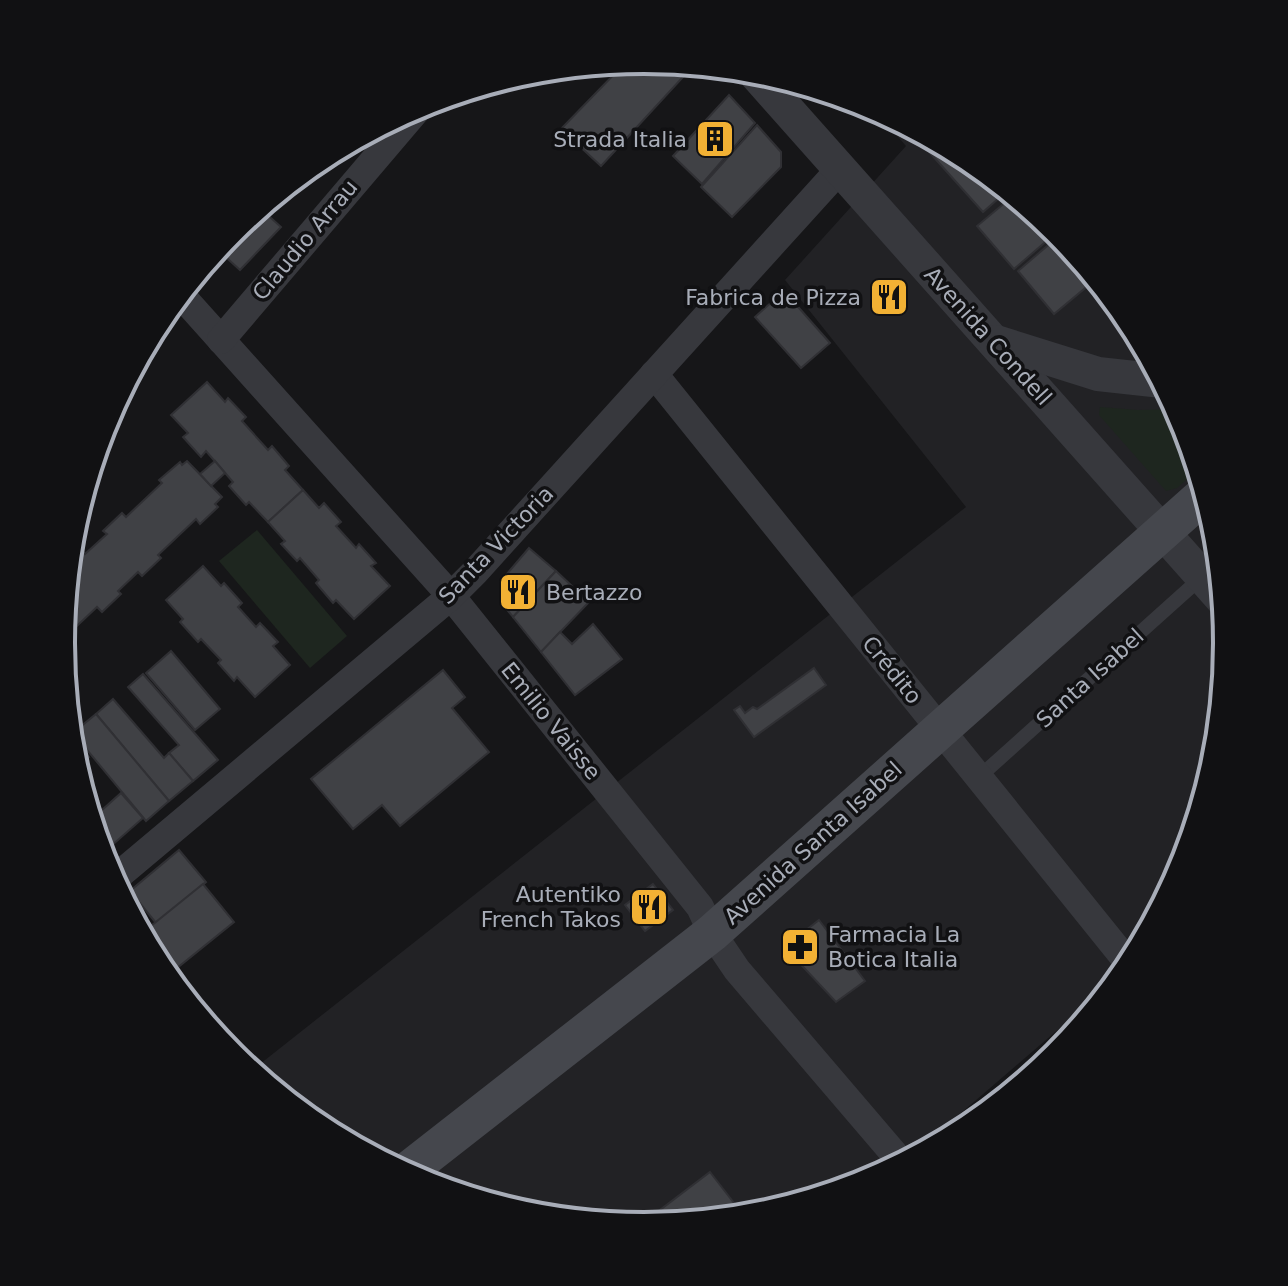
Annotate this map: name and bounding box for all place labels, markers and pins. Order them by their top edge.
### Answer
building icon: Strada Italia [694,118,736,160]
place label: Strada Italia [553,127,687,152]
restaurant icon: Fabrica de Pizza [868,276,910,318]
place label: Fabrica de Pizza [685,285,861,310]
restaurant icon: Bertazzo [497,571,539,613]
place label: Bertazzo [546,580,642,605]
place label: Autentiko French Takos [481,882,621,932]
restaurant icon: Autentiko French Takos [628,886,670,928]
place label: Farmacia La Botica Italia [828,922,960,972]
pharmacy icon: Farmacia La Botica Italia [779,926,821,968]

